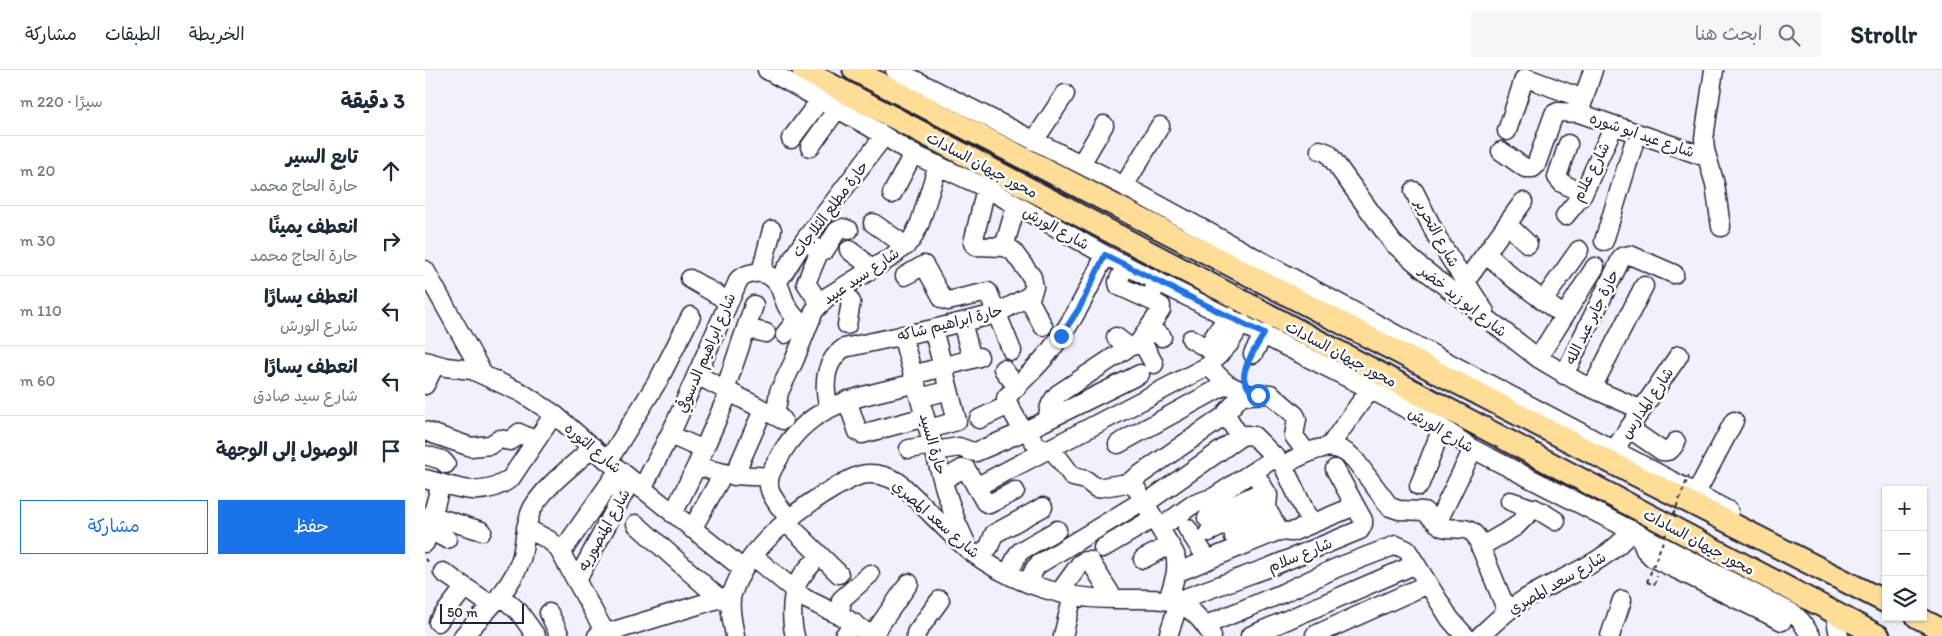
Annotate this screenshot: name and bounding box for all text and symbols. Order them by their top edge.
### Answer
search box [1471,12,1821,57]
text: Strollr [1851,20,1917,49]
icon: search [1775,21,1803,49]
text: ابحث هنا [1695,22,1763,45]
text: مشاركة [25,23,77,45]
text: الطبقات [105,23,161,45]
text: الخريطة [189,23,245,45]
text: 3 دقيقة [340,88,405,113]
text: سيرًا · 220 m [20,92,103,111]
street label: شارع عيد ابو شوره [1587,109,1697,162]
street label: محور جيهان السادات [923,128,1041,202]
street label: شارع علام [1568,139,1615,206]
text: تابع السير [286,145,358,168]
icon: ahead [377,157,405,185]
street label: حارة مطلع الثلاجات [788,157,874,262]
text: 20 m [20,161,55,180]
text: حارة الحاج محمد [250,176,358,195]
street label: شارع التحرير [1409,194,1463,271]
street label: شارع الورش [1019,202,1092,254]
text: انعطف يمينًا [269,215,358,238]
icon: right [377,227,405,255]
text: 30 m [20,231,56,250]
street label: شارع سيد عبيد [819,244,903,309]
text: حارة الحاج محمد [250,246,358,265]
street label: شارع ابو زيد خضر [1414,260,1510,341]
street label: حارة جابر عبد الله [1561,267,1623,367]
text: انعطف يسارًا [264,285,358,308]
street label: شارع ابراهيم الدسوقي [671,290,742,417]
icon: left [377,297,405,325]
text: 110 m [20,301,62,320]
street label: حارة ابراهيم شاكه [895,301,1005,348]
text: شارع الورش [280,316,358,335]
street label: محور جيهان السادات [1282,317,1400,391]
route end [1050,325,1073,348]
text: انعطف يسارًا [264,355,358,378]
street label: شارع المدارس [1617,364,1678,442]
icon: left [377,367,405,395]
text: 60 m [20,371,55,390]
route start [1247,384,1270,407]
text: شارع سيد صادق [253,386,358,405]
street label: شارع الورش [1405,403,1477,457]
street label: حارة السيد [916,411,950,477]
street label: شارع الثوره [560,419,625,478]
icon: arrive [377,437,405,465]
text: الوصول إلى الوجهة [216,438,358,461]
street label: شارع سعد المصري [887,476,983,563]
street label: شارع المنصوريه [574,486,635,575]
map controls [1882,486,1927,621]
button: + [1882,486,1927,531]
button: مشاركة [20,500,208,554]
button: حفظ [218,500,405,554]
street label: محور جيهان السادات [1640,505,1758,579]
button: − [1882,531,1927,576]
street label: شارع سلام [1265,534,1335,578]
street label: شارع سعد المصري [1505,548,1610,620]
button: layers [1882,576,1927,621]
scale bar [440,601,524,624]
text: 50 m [447,604,478,621]

